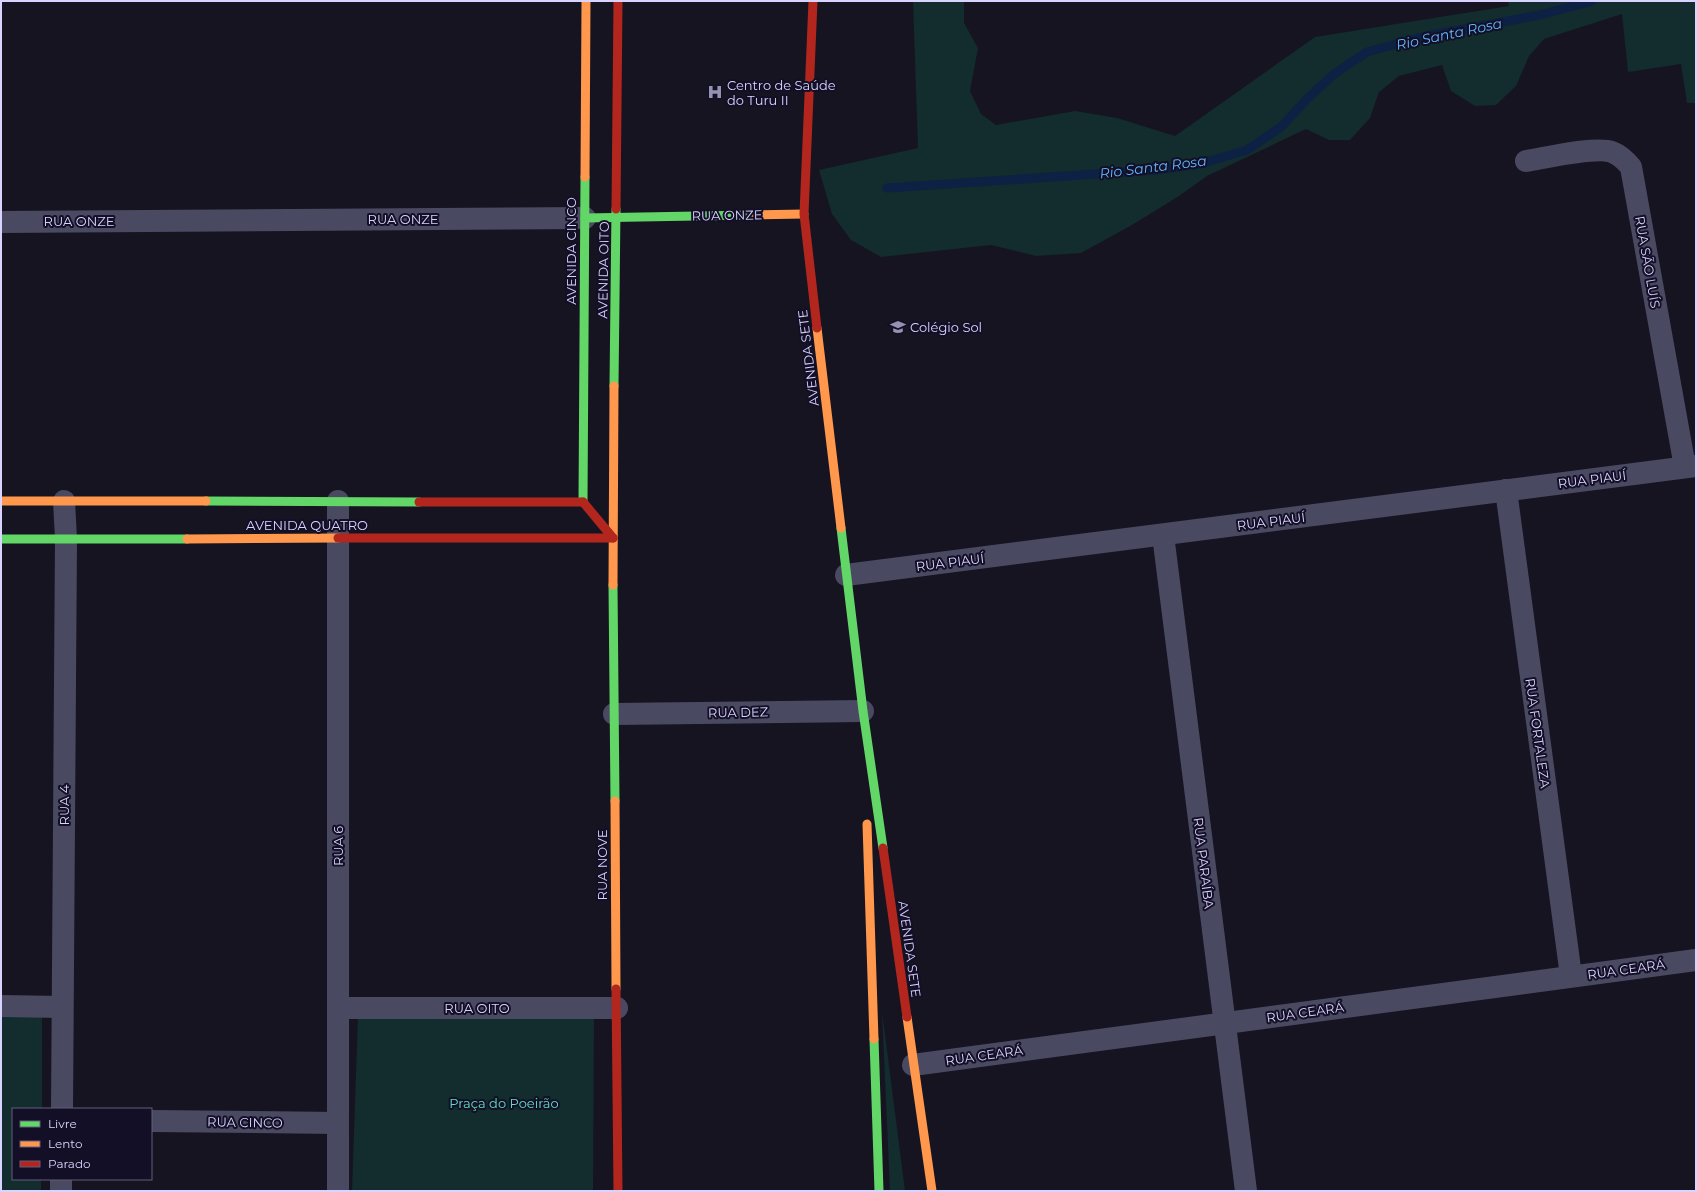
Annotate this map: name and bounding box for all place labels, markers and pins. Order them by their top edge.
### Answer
place label: Centro de Saúde do Turu II [727,77,836,108]
hospital icon: Centro de Saúde do Turu II [706,83,724,101]
school or university icon: Colégio Sol [889,318,907,336]
place label: Colégio Sol [910,319,982,335]

